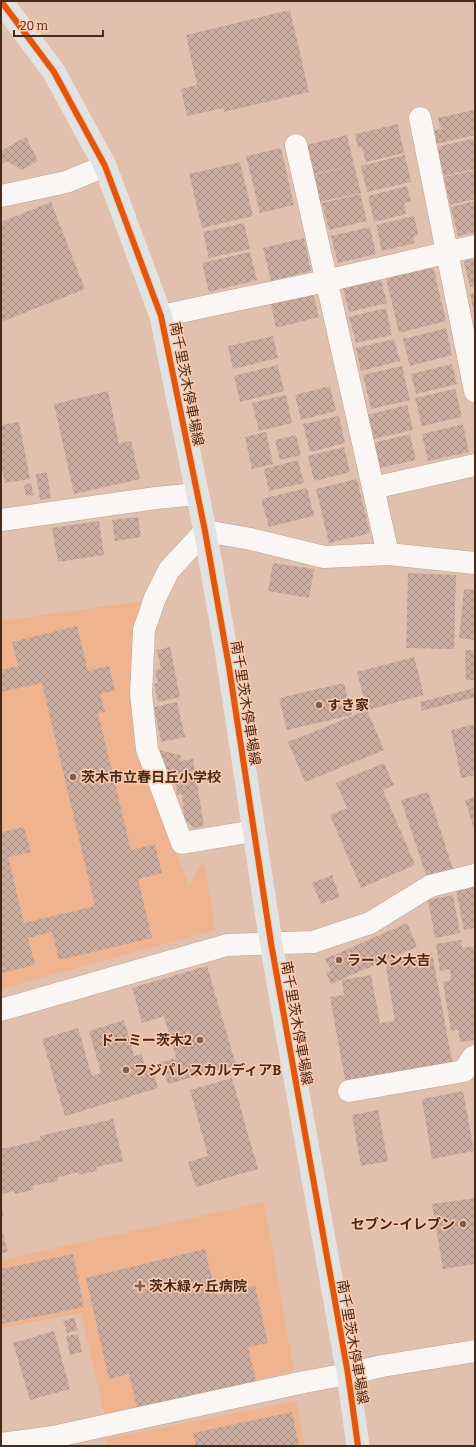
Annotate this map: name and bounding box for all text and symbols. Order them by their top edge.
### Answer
scale bar [14,12,103,38]
text: 20 m [20,19,49,33]
street label: 南千里茨木停車場線 [166,321,207,448]
street label: 南千里茨木停車場線 [227,640,264,767]
place label: すき家 [327,697,369,714]
marker: すき家 [314,700,324,710]
place label: 茨木市立春日丘小学校 [81,769,221,786]
marker: 茨木市立春日丘小学校 [68,772,78,782]
place label: ラーメン大吉 [347,952,430,969]
marker: ラーメン大吉 [334,955,344,965]
street label: 南千里茨木停車場線 [277,960,316,1087]
place label: ドーミー茨木2 [100,1032,192,1049]
marker: ドーミー茨木2 [195,1035,205,1045]
place label: フジパレスカルディアB [134,1062,281,1079]
marker: フジパレスカルディアB [121,1065,131,1075]
place label: セブン-イレブン [351,1216,455,1233]
marker: セブン-イレブン [458,1219,468,1229]
place label: 茨木緑ヶ丘病院 [149,1278,247,1295]
street label: 南千里茨木停車場線 [333,1279,372,1406]
marker: 茨木緑ヶ丘病院 [134,1280,146,1292]

